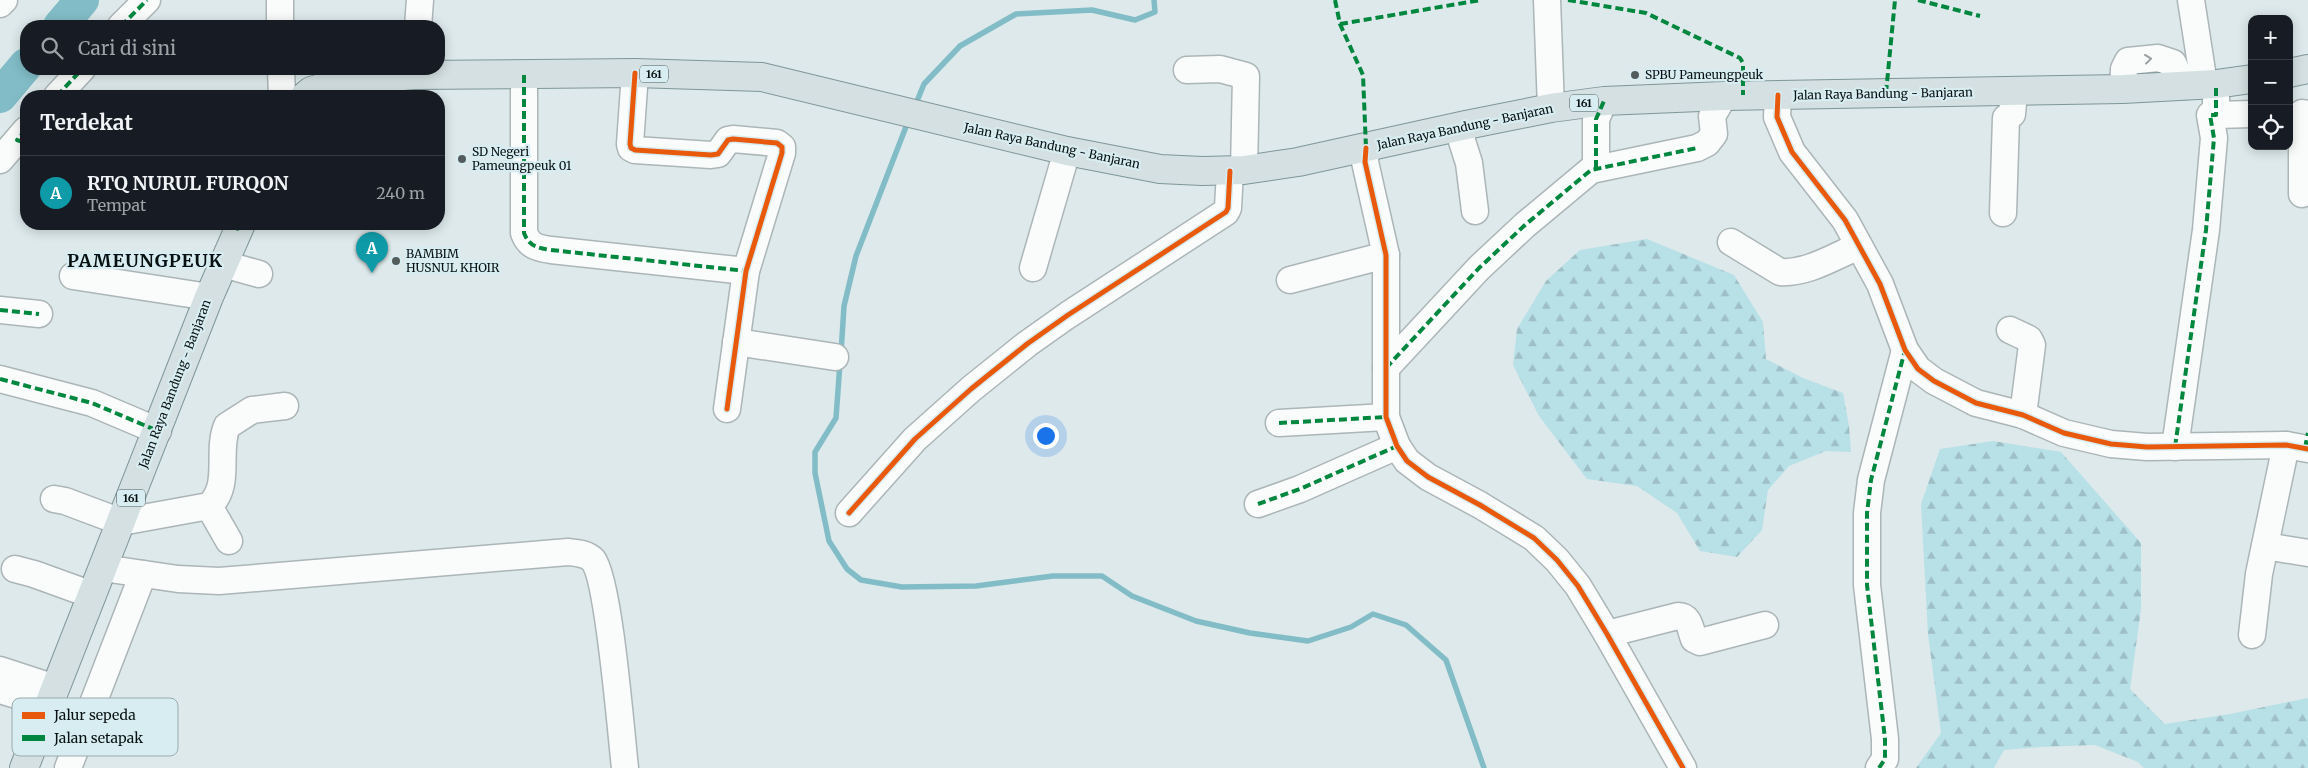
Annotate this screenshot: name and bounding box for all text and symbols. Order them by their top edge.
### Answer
map controls [2248,15,2293,150]
button: + [2248,15,2293,60]
search box [20,20,445,75]
icon: search [38,34,66,62]
text: Cari di sini [78,36,176,60]
one-way arrow [2144,54,2152,65]
button: − [2248,60,2293,105]
road number: 161 [640,66,668,82]
place label: SPBU Pameungpeuk [1645,67,1764,82]
marker: SPBU Pameungpeuk [1629,69,1641,81]
street label: Jalan Raya Bandung - Banjaran [1792,84,1973,103]
road number: 161 [1570,95,1598,112]
street label: Jalan Raya Bandung - Banjaran [1375,100,1554,153]
button: locate [2248,105,2293,150]
text: Terdekat [40,109,133,136]
street label: Jalan Raya Bandung - Banjaran [962,119,1142,172]
place label: SD Negeri Pameungpeuk 01 [472,144,572,173]
marker: SD Negeri Pameungpeuk 01 [456,153,468,165]
text: RTQ NURUL FURQON [87,171,289,195]
text: A [50,183,62,203]
text: 240 m [376,183,425,203]
text: Tempat [87,195,146,215]
pin: A [356,232,388,273]
place label: BAMBIM HUSNUL KHOIR [406,246,500,275]
district label: PAMEUNGPEUK [67,249,223,272]
marker: BAMBIM HUSNUL KHOIR [390,255,402,267]
street label: Jalan Raya Bandung - Banjaran [135,297,214,471]
your location [1033,423,1059,449]
road number: 161 [117,489,145,506]
legend [12,698,178,756]
text: Jalur sepeda [53,706,136,724]
text: Jalan setapak [53,729,143,747]

